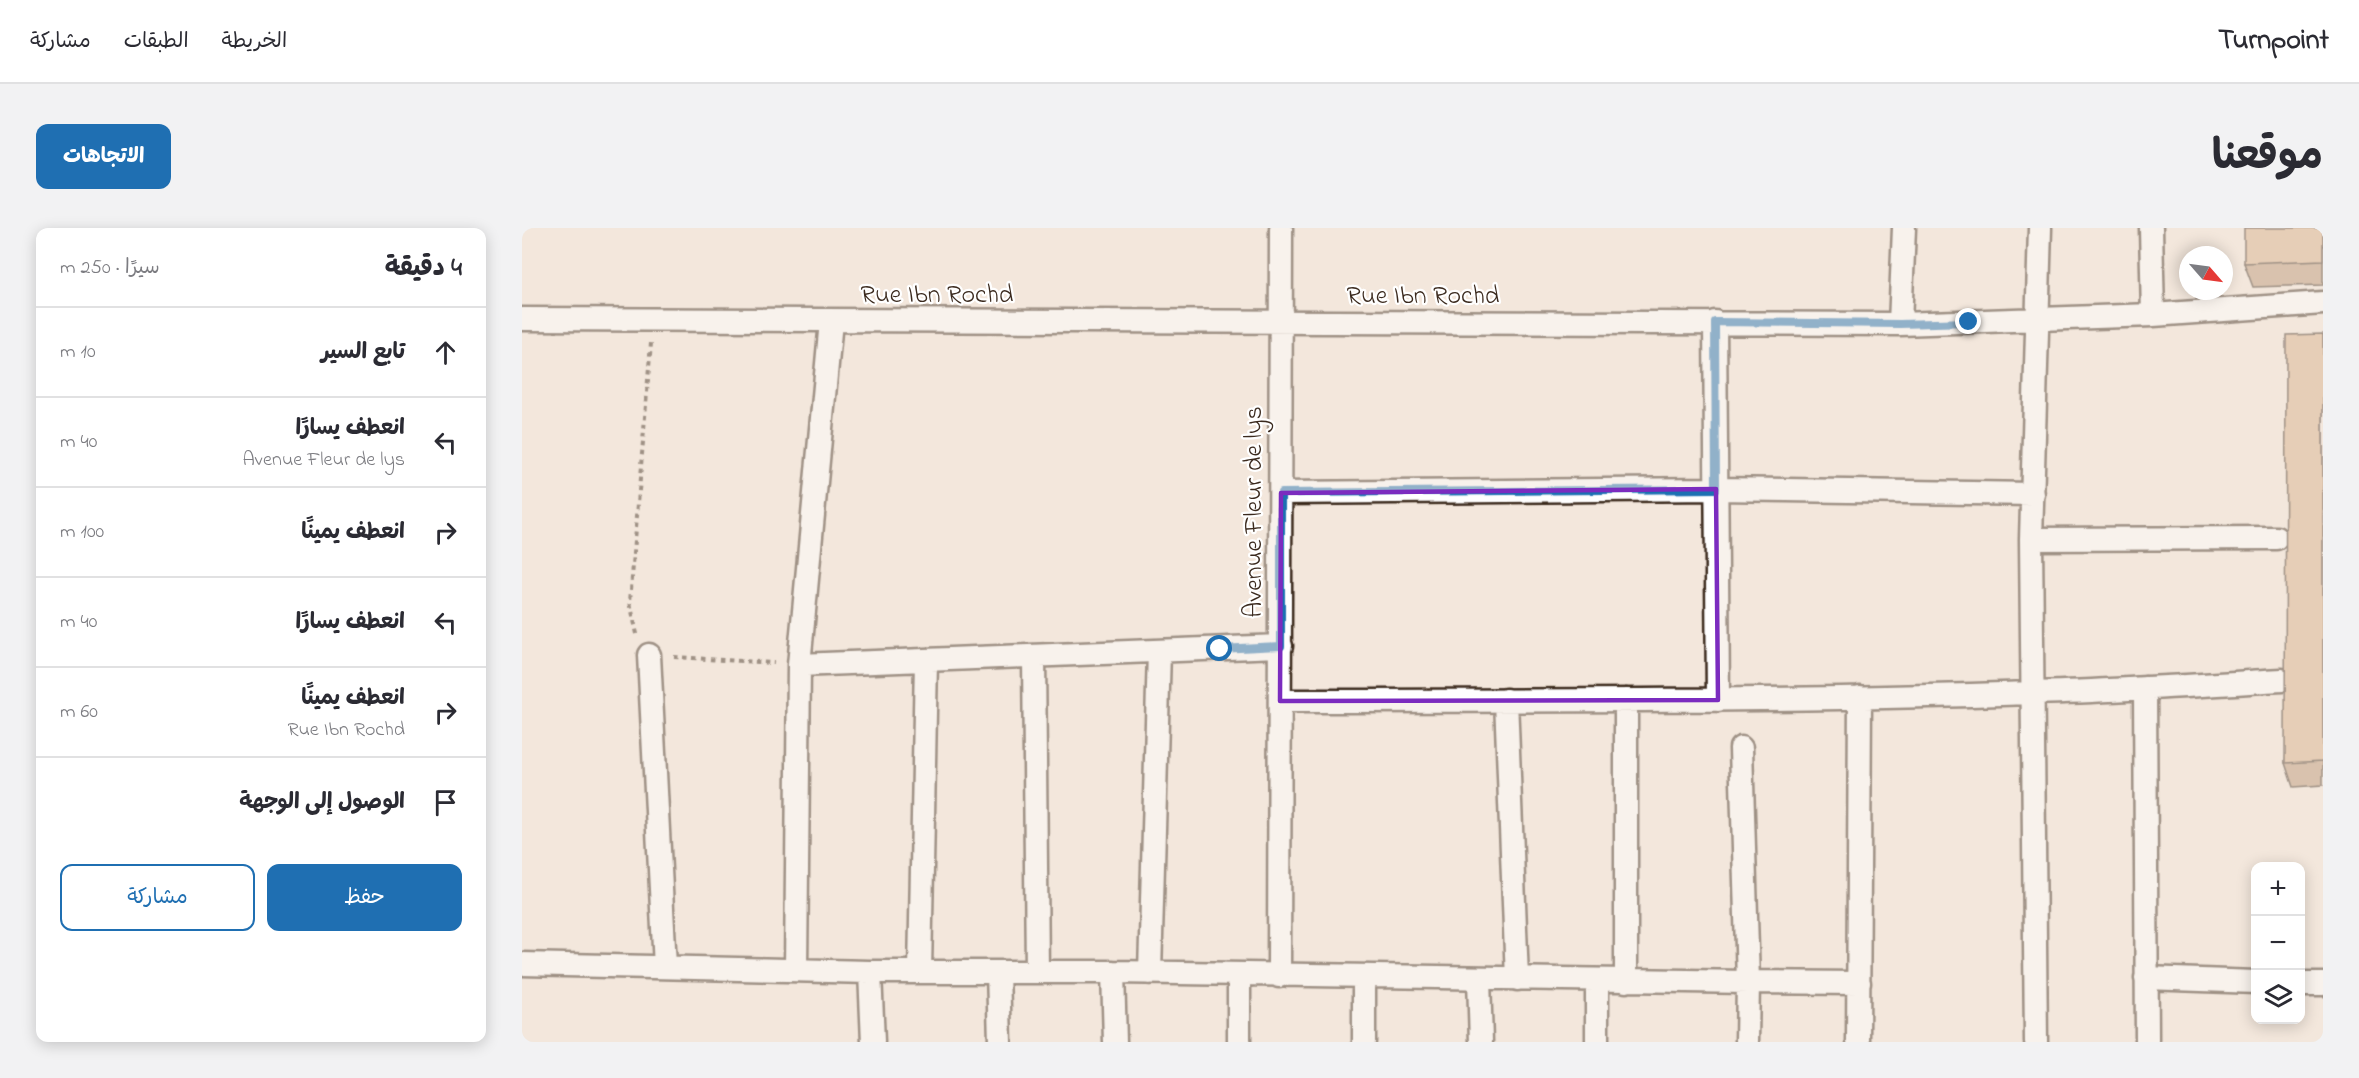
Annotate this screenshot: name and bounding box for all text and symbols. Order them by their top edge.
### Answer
text: Turnpoint [2218,21,2329,62]
text: مشاركة [30,27,91,57]
text: الطبقات [124,27,189,57]
text: الخريطة [222,27,287,57]
button: الاتجاهات [36,124,171,189]
text: موقعنا [2212,127,2323,188]
north arrow [2179,246,2233,300]
text: 4 دقيقة [385,250,462,288]
text: سيرًا · 250 m [60,254,160,283]
street label: Rue Ibn Rochd [861,277,1014,315]
street label: Rue Ibn Rochd [1347,278,1500,316]
route end [1955,308,1981,334]
icon: ahead [429,336,462,369]
text: تابع السير [321,337,405,369]
text: 10 m [60,338,96,367]
street label: Avenue Fleur de lys [1236,406,1274,618]
text: انعطف يسارًا [296,413,405,445]
icon: left [429,426,462,459]
text: 40 m [60,428,97,457]
text: Avenue Fleur de lys [242,446,405,475]
icon: right [429,516,462,549]
text: انعطف يمينًا [301,517,405,549]
text: 100 m [60,518,104,547]
icon: left [429,606,462,639]
text: انعطف يسارًا [296,607,405,639]
text: 40 m [60,608,97,637]
route start [1206,635,1232,661]
text: انعطف يمينًا [301,683,405,715]
icon: right [429,696,462,729]
text: 60 m [60,698,98,727]
text: Rue Ibn Rochd [287,716,405,745]
icon: arrive [429,786,462,819]
text: الوصول إلى الوجهة [239,787,405,819]
map controls [2251,862,2305,1024]
button: + [2251,862,2305,916]
button: مشاركة [60,864,255,931]
button: حفظ [267,864,462,931]
button: − [2251,916,2305,970]
button: layers [2251,970,2305,1024]

